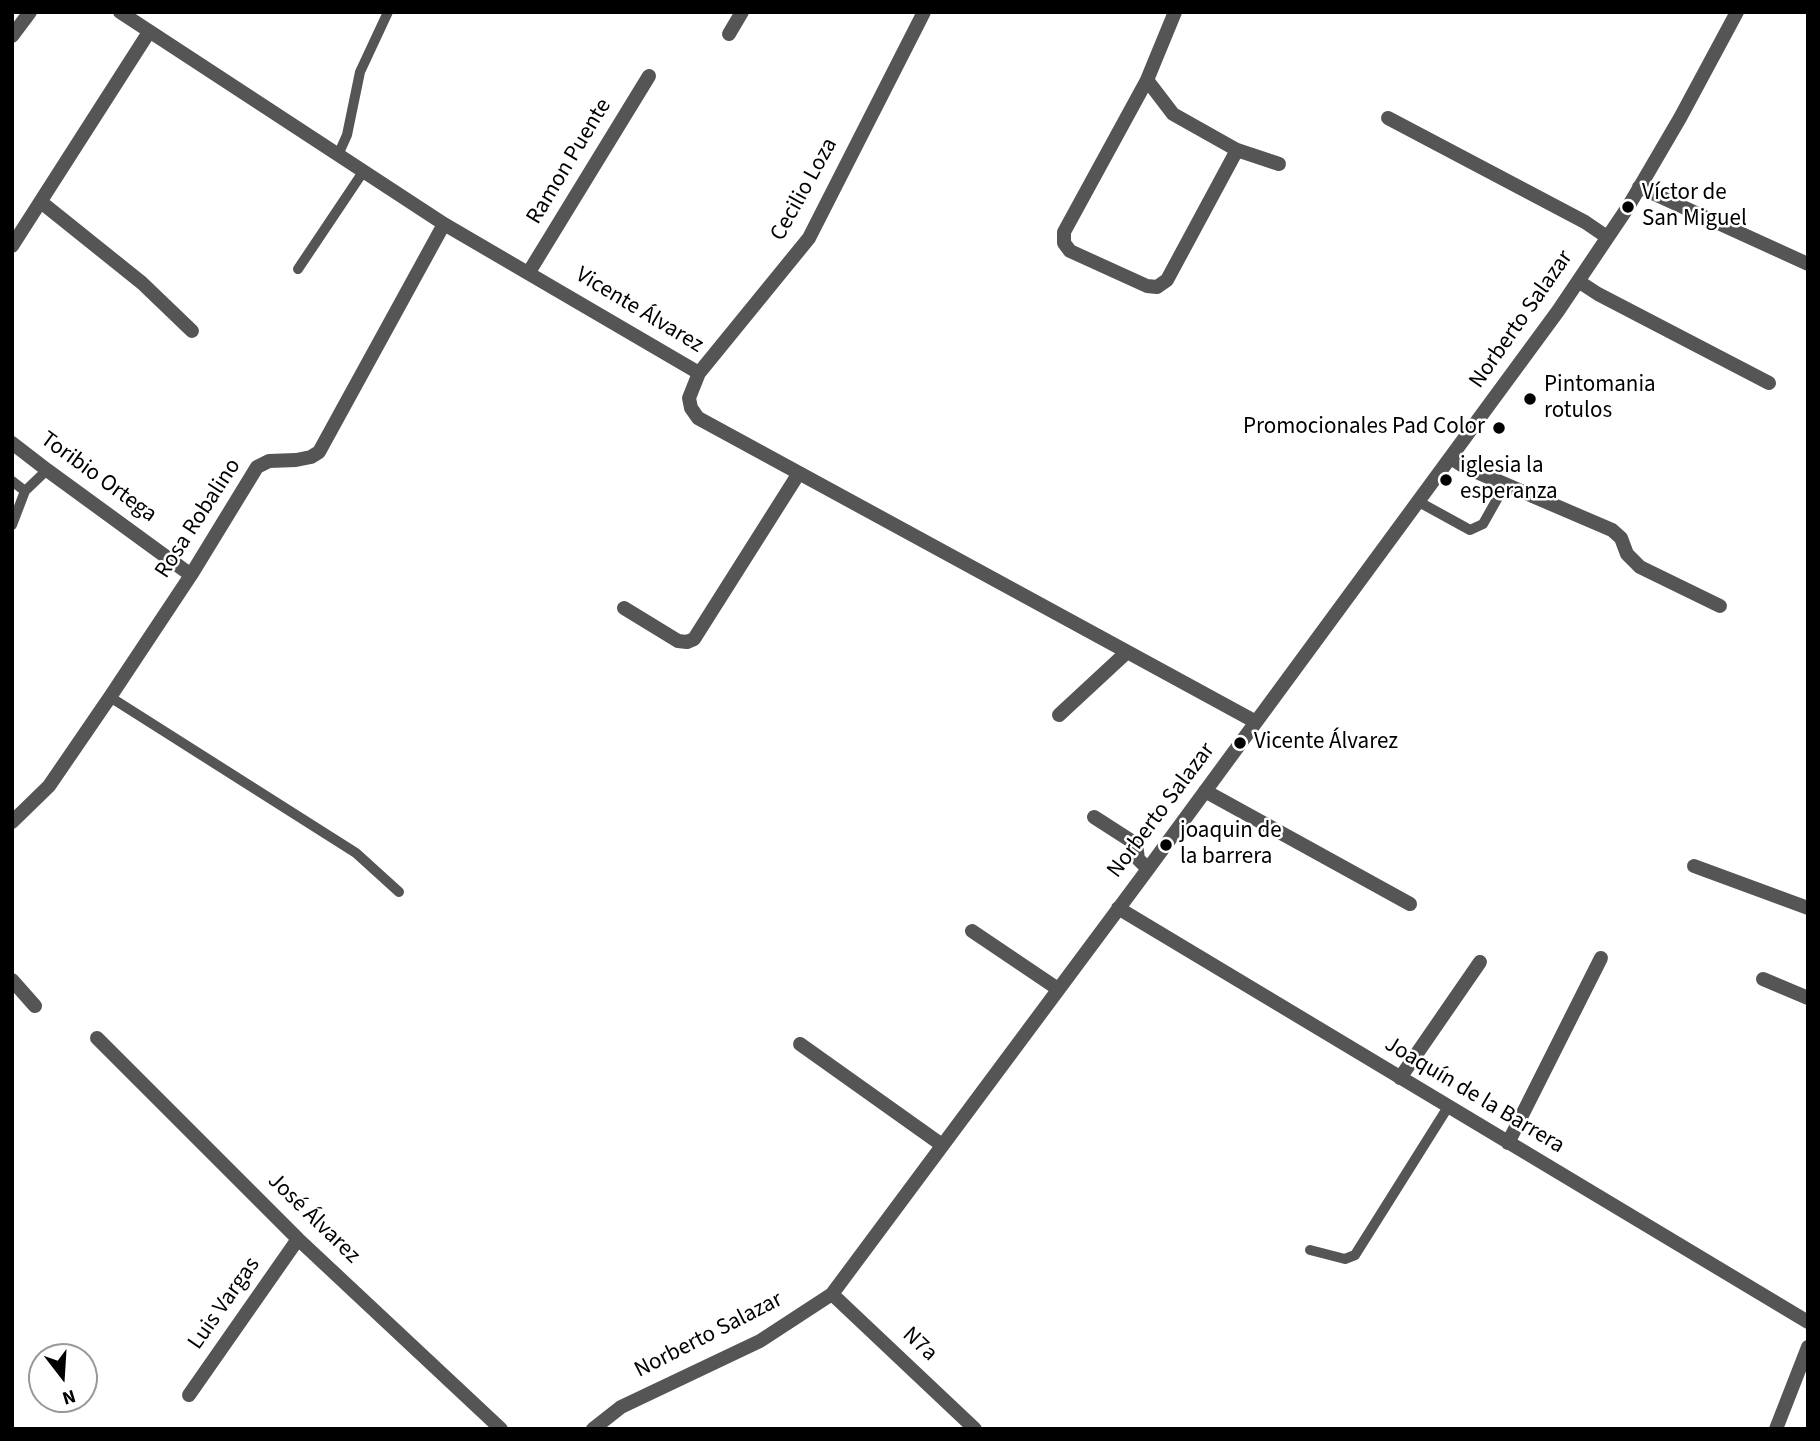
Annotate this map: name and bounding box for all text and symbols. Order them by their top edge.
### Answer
street label: Ramon Puente [522,94,618,230]
street label: Cecilio Loza [765,134,845,246]
place label: Víctor de San Miguel [1642,180,1747,234]
marker: Víctor de San Miguel [1620,199,1636,215]
street label: Norberto Salazar [1464,246,1580,394]
street label: Vicente Álvarez [570,262,708,360]
place label: Pintomania rotulos [1544,372,1656,426]
marker: Pintomania rotulos [1522,391,1538,407]
place label: Promocionales Pad Color [1243,414,1485,442]
marker: Promocionales Pad Color [1491,420,1507,436]
street label: Toribio Ortega [34,427,162,529]
place label: iglesia la esperanza [1460,453,1558,507]
street label: Rosa Robalino [150,454,248,584]
marker: iglesia la esperanza [1438,472,1454,488]
place label: Vicente Álvarez [1254,729,1398,757]
marker: Vicente Álvarez [1232,735,1248,751]
street label: Norberto Salazar [1102,738,1222,884]
place label: joaquin de la barrera [1180,818,1282,872]
marker: joaquin de la barrera [1158,837,1174,853]
street label: Joaquín de la Barrera [1379,1031,1569,1161]
street label: José Álvarez [261,1168,365,1270]
street label: Luis Vargas [183,1252,267,1356]
street label: Norberto Salazar [631,1287,787,1385]
street label: N7a [896,1322,942,1368]
north arrow [28,1343,98,1413]
text: N [59,1382,79,1411]

